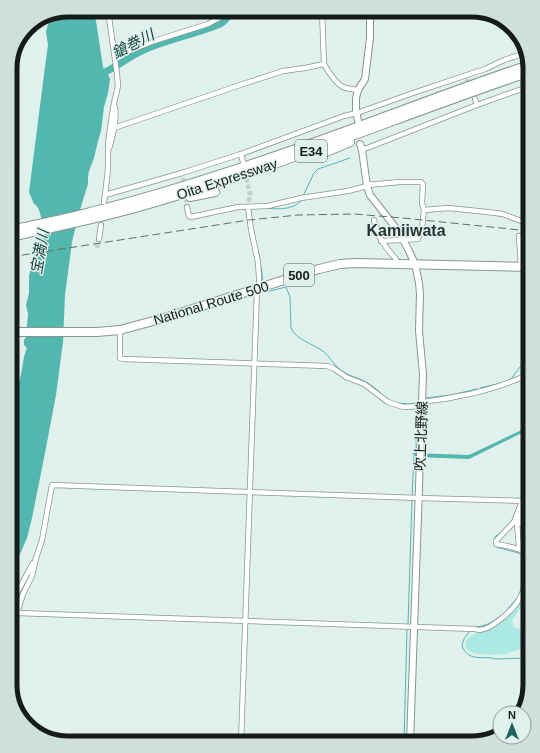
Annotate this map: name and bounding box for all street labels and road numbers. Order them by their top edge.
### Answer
road number: E34 [295,140,327,162]
street label: Oita Expressway [175,155,279,203]
road number: 500 [284,264,314,286]
street label: National Route 500 [151,278,271,328]
street label: 吹上北野線 [412,401,430,471]

